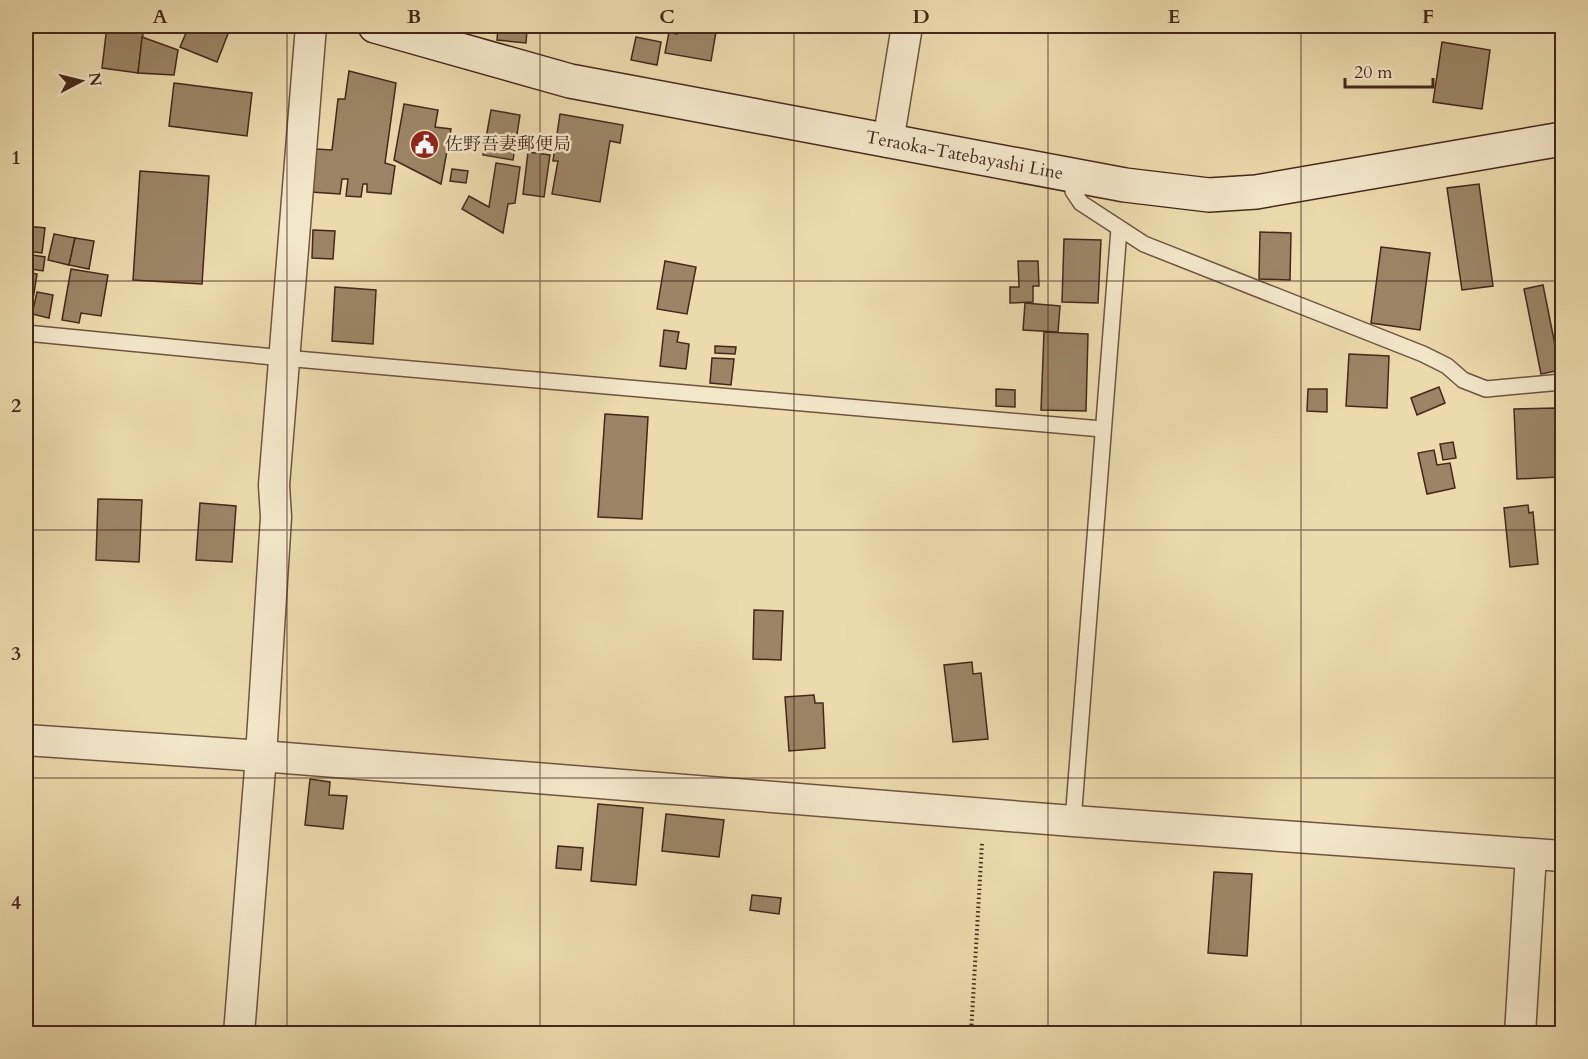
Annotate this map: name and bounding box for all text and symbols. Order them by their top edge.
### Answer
text: A [152,3,168,30]
text: B [407,3,421,30]
text: C [659,3,675,30]
text: D [912,3,930,30]
text: E [1168,3,1180,30]
text: F [1422,3,1434,30]
north arrow [51,51,111,111]
scale bar [1345,51,1434,89]
text: 20 m [1354,60,1393,85]
text: N [83,71,107,88]
street label: Teraoka-Tatebayashi Line [864,124,1065,186]
public building icon: 佐野吾妻郵便局 [408,128,440,160]
place label: 佐野吾妻郵便局 [445,132,571,157]
text: 1 [11,144,21,171]
text: 2 [11,392,21,419]
text: 3 [11,640,21,667]
text: 4 [11,889,21,916]

